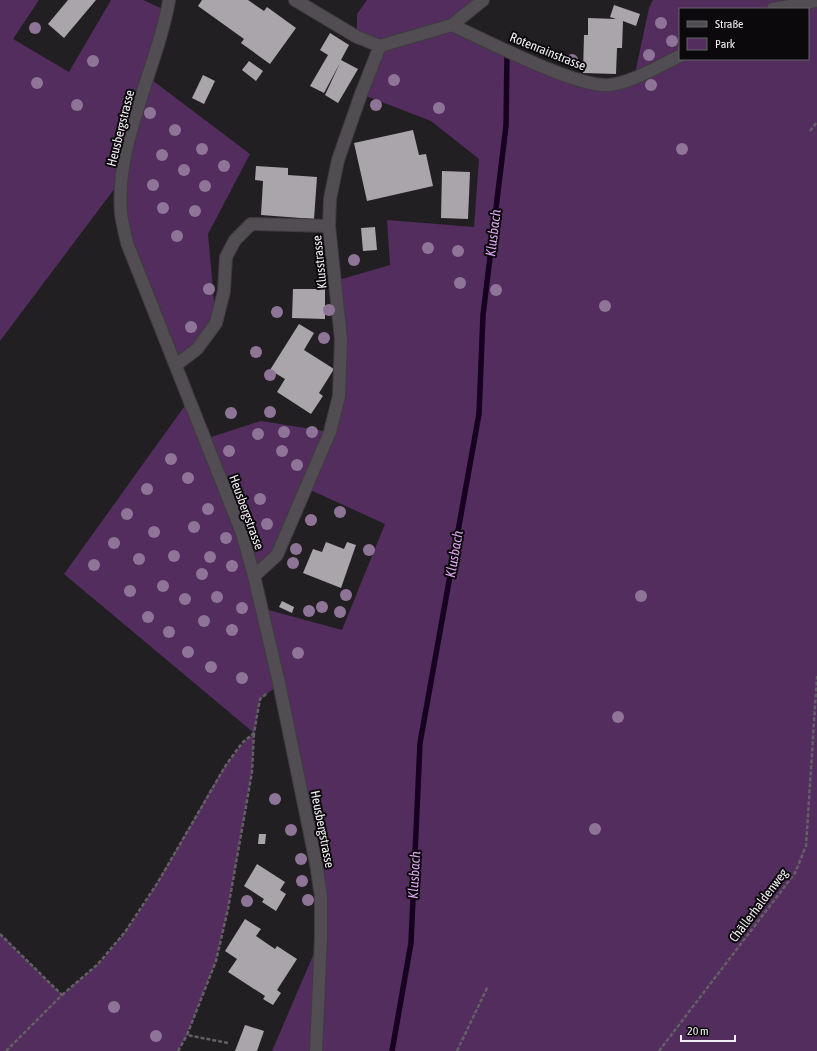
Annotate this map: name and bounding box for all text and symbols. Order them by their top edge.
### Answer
legend [679,8,809,60]
text: Straße [715,17,743,31]
street label: Rotenrainstrasse [508,29,588,74]
text: Park [715,37,736,51]
street label: Heusbergstrasse [104,88,137,168]
water label: Klusbach [482,208,504,257]
street label: Klusstrasse [309,234,330,289]
street label: Heusbergstrasse [226,473,267,552]
water label: Klusbach [442,529,466,579]
street label: Heusbergstrasse [308,789,337,869]
water label: Klusbach [405,851,423,899]
street label: Chällerhaldenweg [726,865,791,945]
scale bar [681,1017,735,1043]
text: 20 m [687,1024,709,1038]

